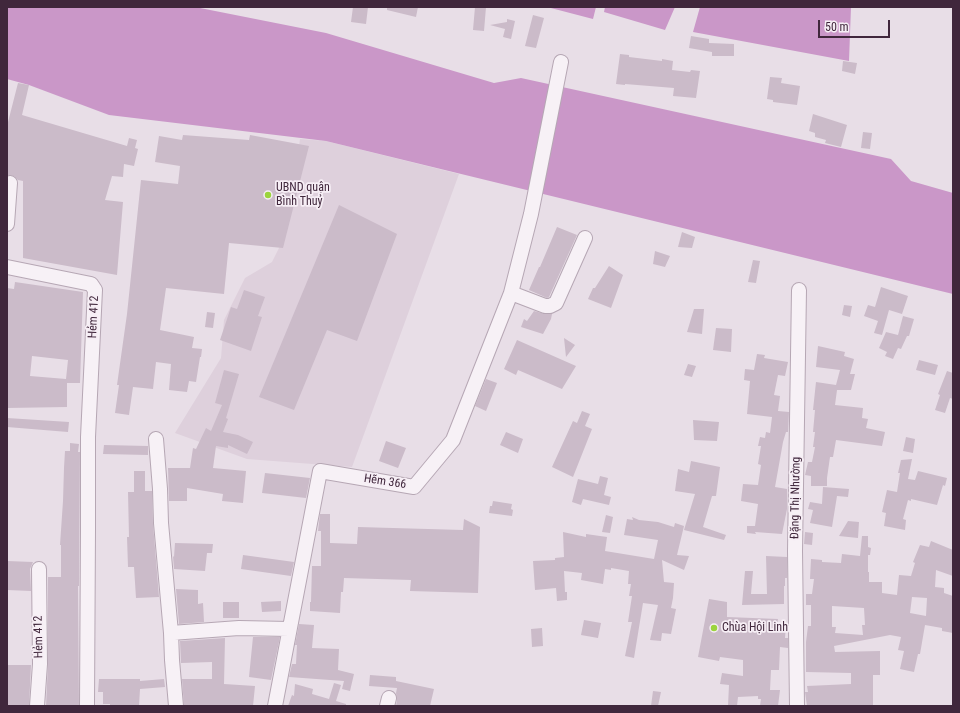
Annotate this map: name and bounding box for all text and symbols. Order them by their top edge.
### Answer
scale bar [820,12,892,38]
text: 50 m [825,20,849,34]
place label: UBND quận Bình Thuỷ [276,181,330,209]
marker: UBND quận Bình Thuỷ [263,190,273,200]
street label: Hẻm 412 [86,295,102,339]
street label: Đặng Thị Nhường [788,457,804,539]
street label: Hẽm 366 [363,472,407,492]
street label: Hẻm 412 [31,616,47,658]
place label: Chùa Hội Linh [722,621,788,635]
marker: Chùa Hội Linh [709,623,719,633]

